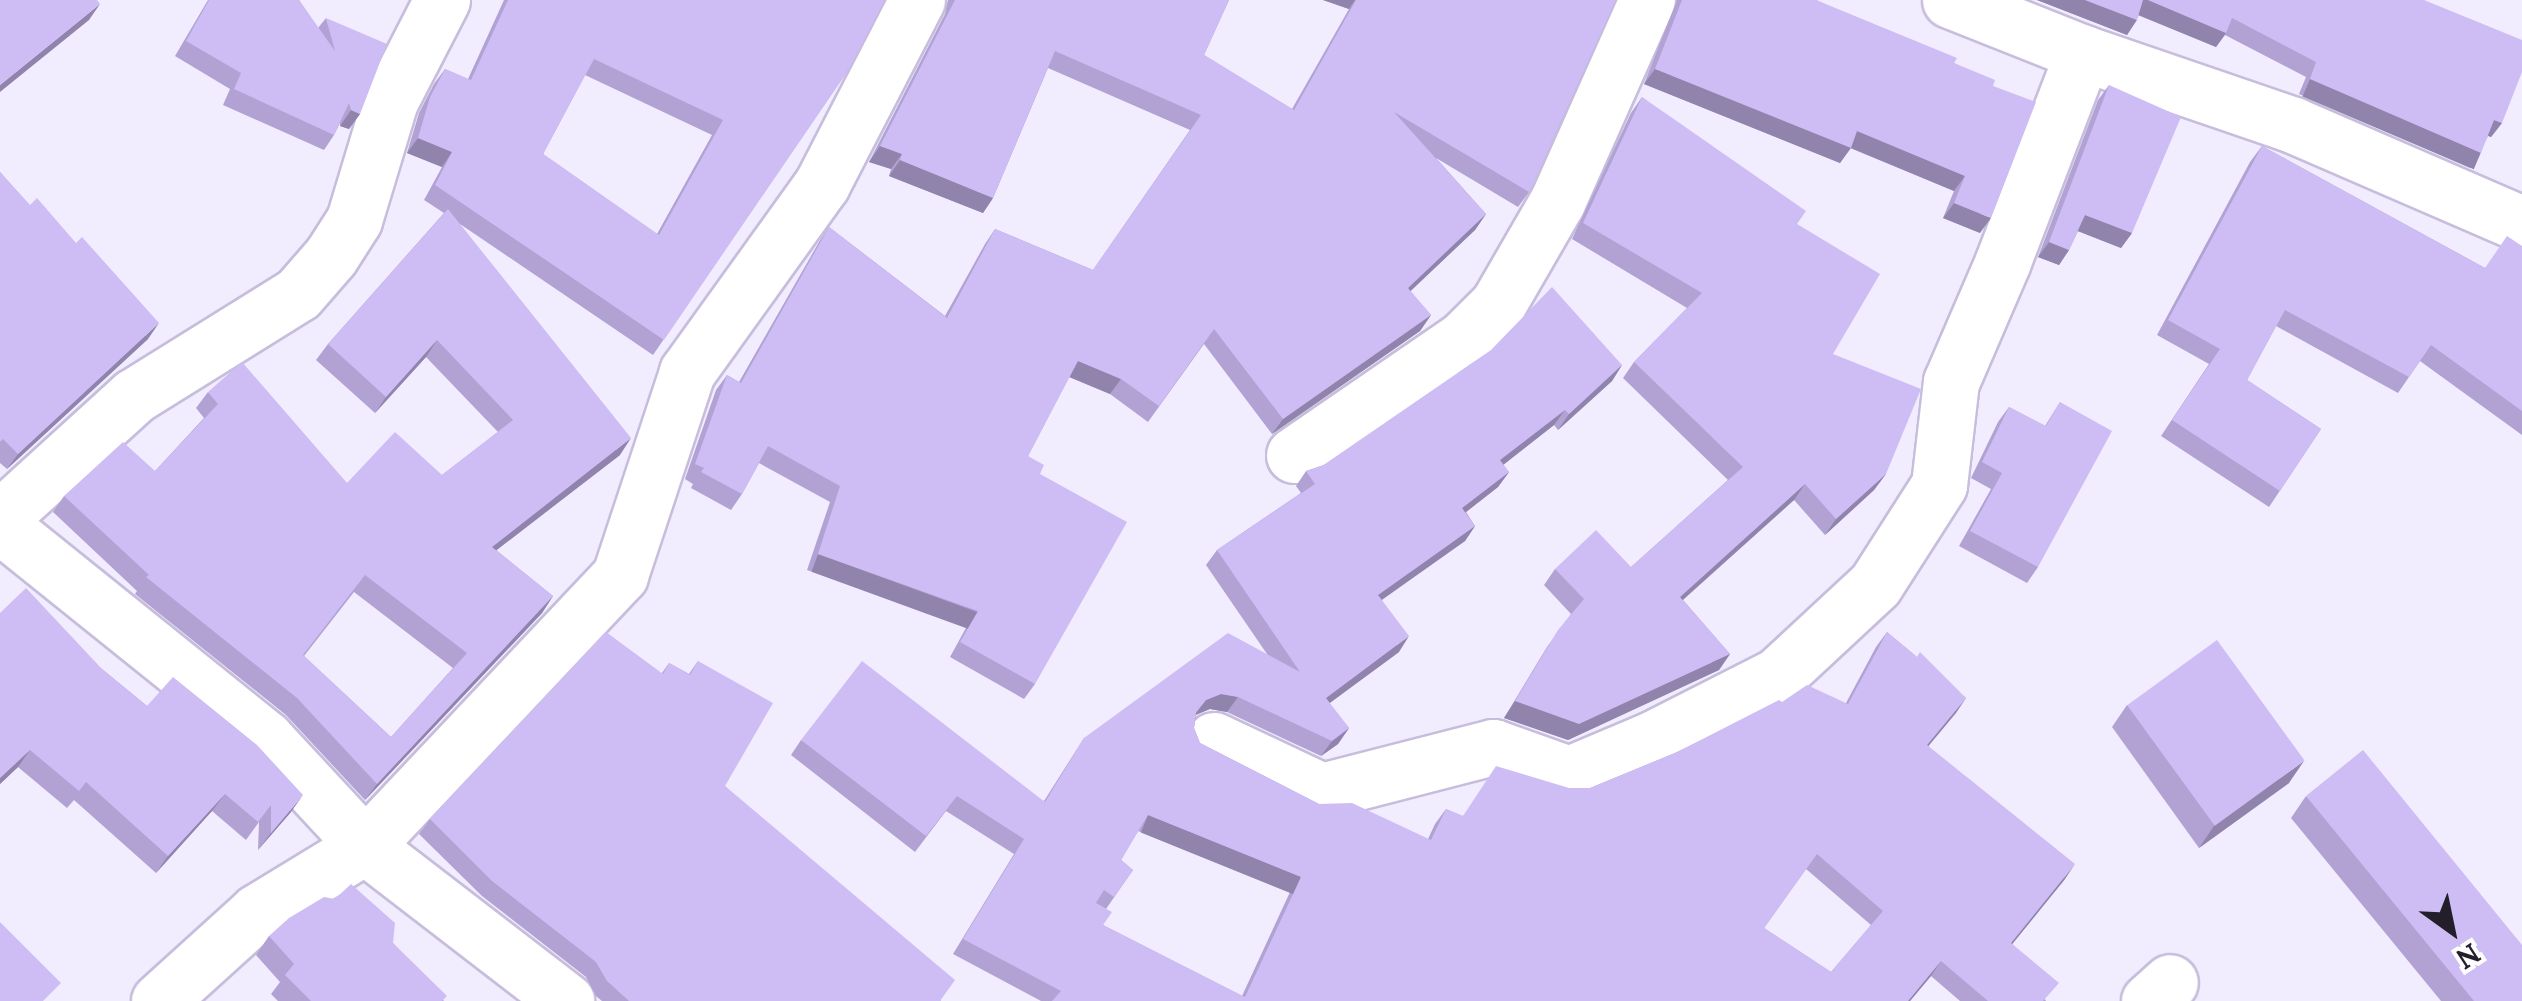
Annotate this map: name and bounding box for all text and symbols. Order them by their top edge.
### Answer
north arrow [2402,881,2502,981]
text: N [2449,935,2487,977]

